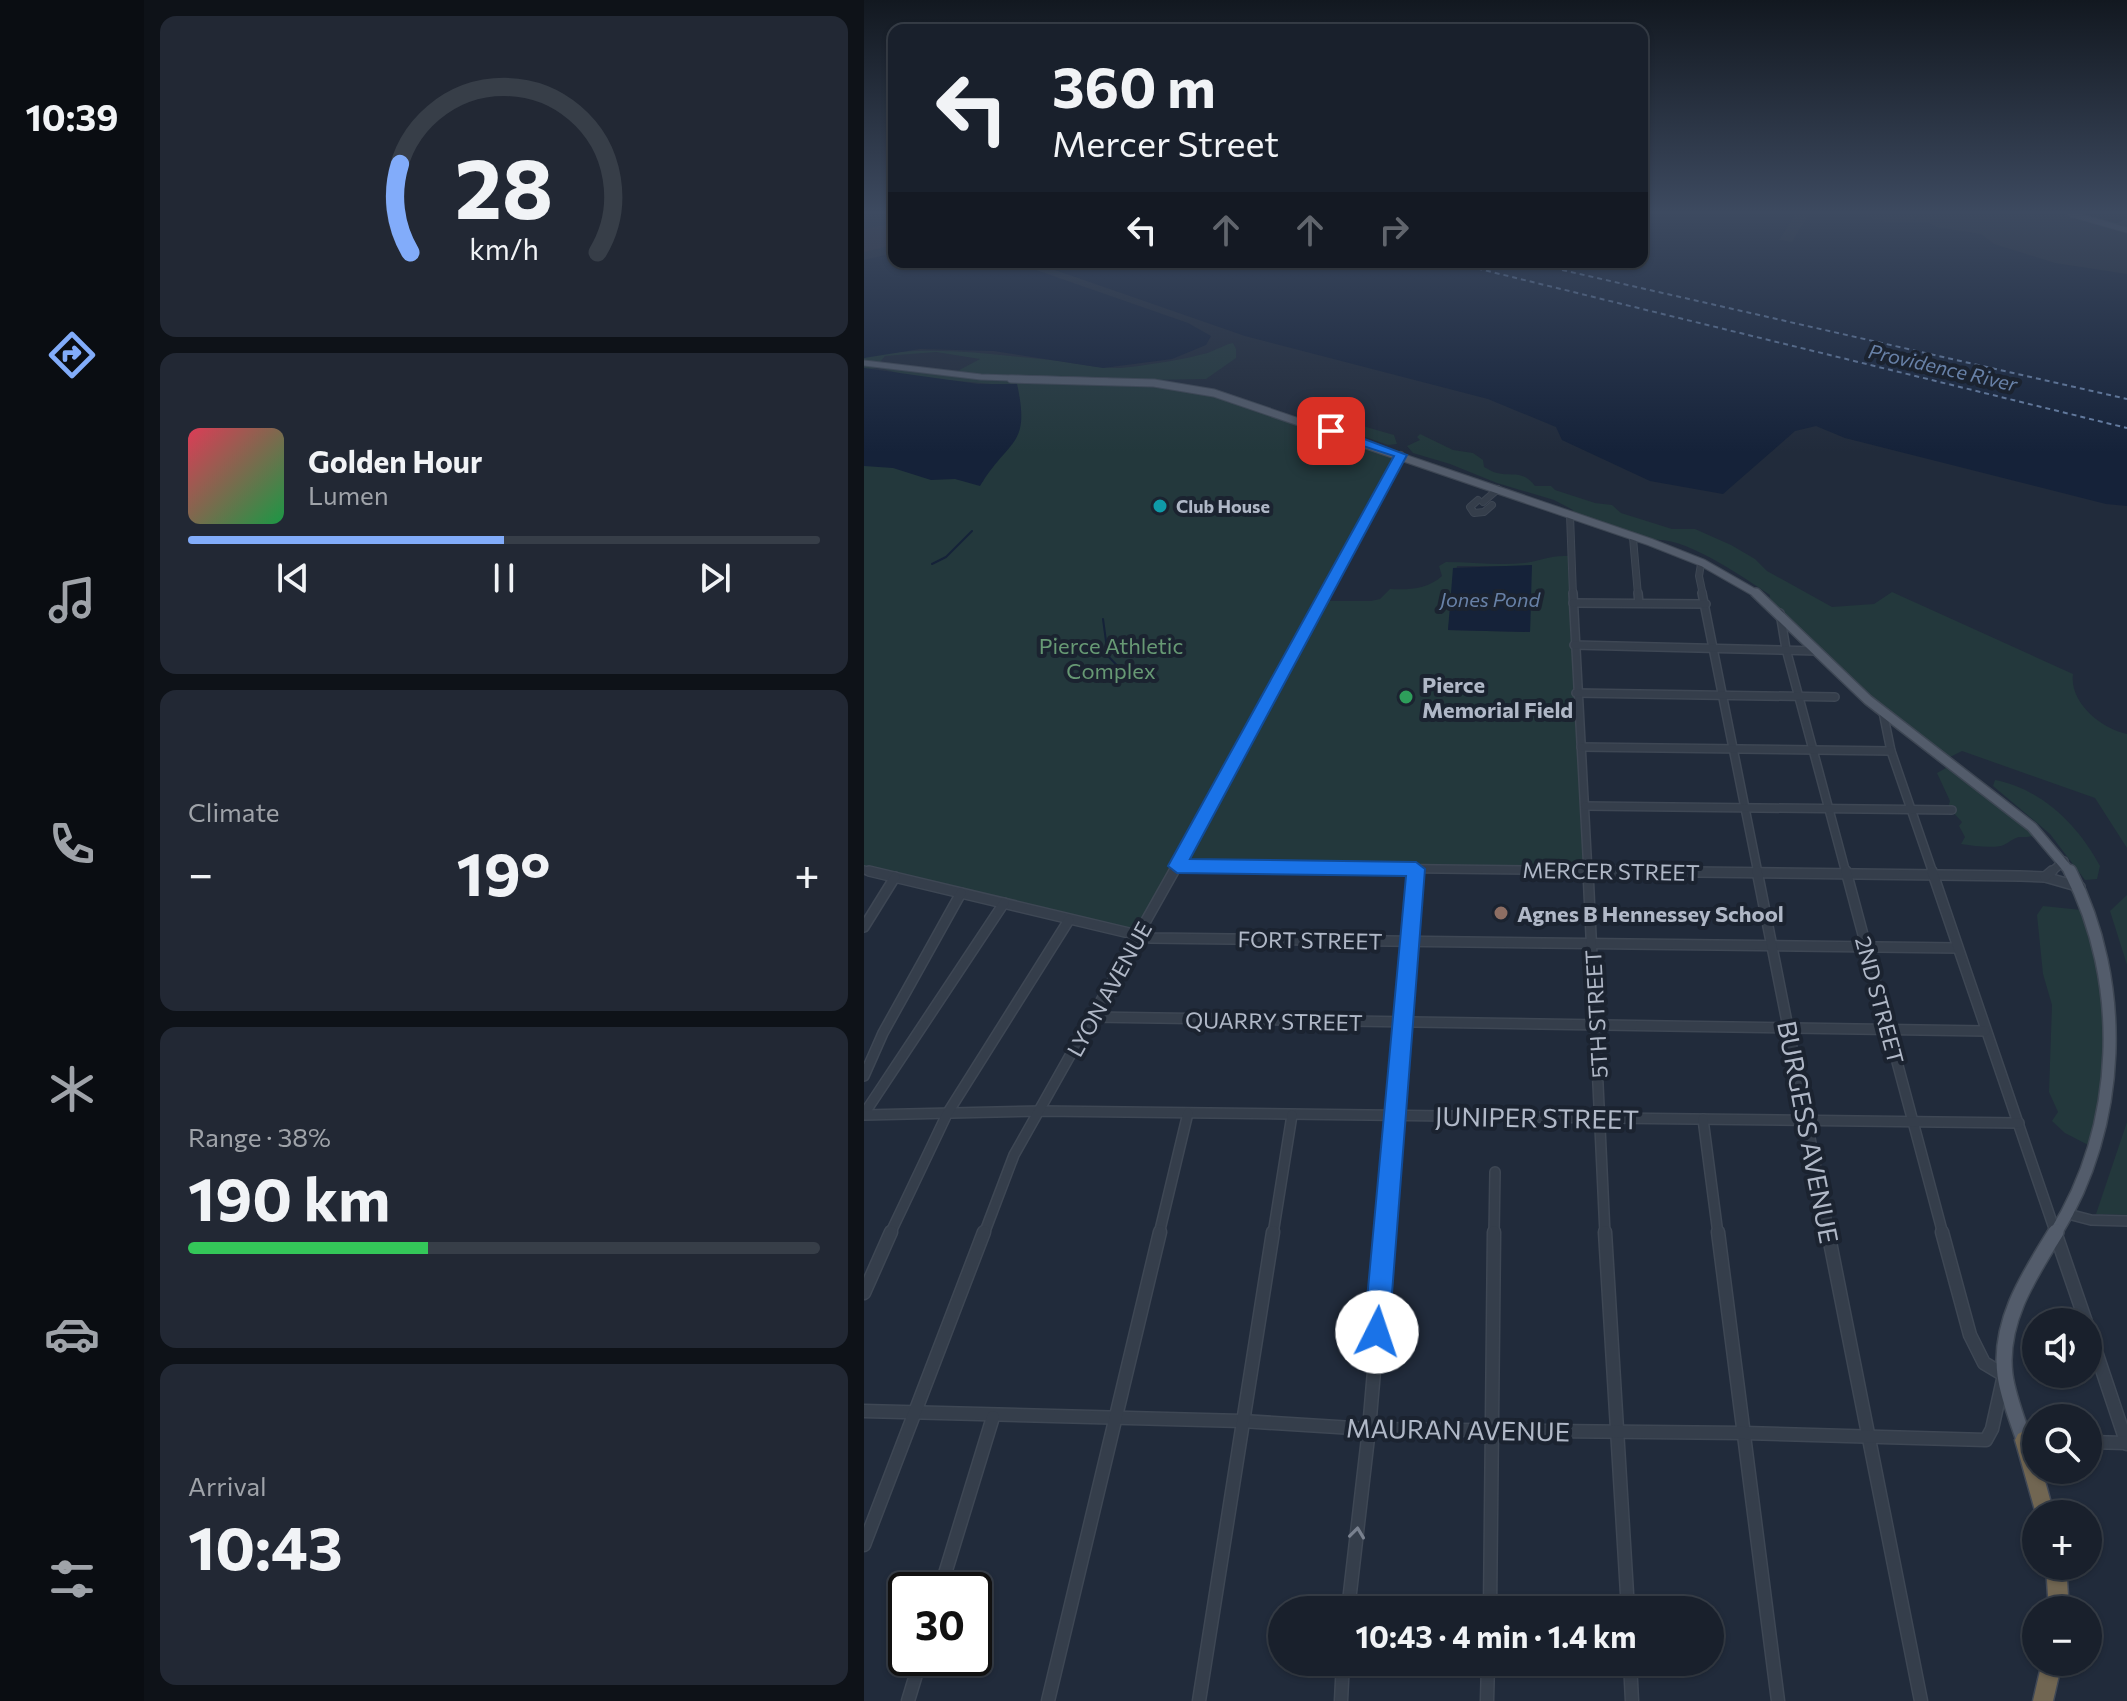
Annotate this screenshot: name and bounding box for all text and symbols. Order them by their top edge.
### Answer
text: 360 m [1052,51,1216,120]
icon: left [920,56,1024,160]
text: 10:39 [26,94,118,138]
text: Mercer Street [1052,120,1279,164]
text: 28 [455,133,553,235]
icon: left [1120,208,1164,252]
icon: ahead [1204,208,1248,252]
icon: ahead [1288,208,1332,252]
icon: right [1372,208,1416,252]
text: km/h [469,231,539,266]
icon: directions [44,327,100,383]
water label: Providence River [1866,338,2021,396]
pin [1297,397,1365,465]
icon: arrive [1309,409,1353,453]
text: Golden Hour [308,442,482,479]
text: Lumen [308,479,389,510]
place label: Club House [1176,495,1270,517]
marker: Club House [1151,497,1169,515]
icon: previous [271,556,315,600]
icon: pause [482,556,526,600]
icon: next [693,556,737,600]
icon: music [44,572,100,628]
water label: Jones Pond [1438,587,1541,611]
park label: Pierce Athletic Complex [1039,632,1183,684]
place label: Pierce Memorial Field [1422,671,1573,723]
marker: Pierce Memorial Field [1397,688,1415,706]
text: Climate [188,796,280,827]
icon: phone [44,816,100,872]
text: 19° [456,835,551,908]
text: − [188,845,213,899]
text: + [794,845,820,899]
street label: MERCER STREET [1522,856,1700,886]
place label: Agnes B Hennessey School [1517,900,1784,927]
marker: Agnes B Hennessey School [1492,904,1510,922]
street label: LYON AVENUE [1061,917,1157,1061]
street label: FORT STREET [1237,925,1383,955]
street label: 2ND STREET [1850,933,1910,1067]
street label: 5TH STREET [1579,949,1613,1079]
street label: QUARRY STREET [1185,1006,1363,1036]
street label: BURGESS AVENUE [1772,1018,1846,1246]
icon: climate [44,1061,100,1117]
street label: JUNIPER STREET [1435,1100,1639,1134]
text: Range · 38% [188,1121,331,1152]
text: 190 km [188,1160,390,1233]
position arrow [1335,1290,1419,1374]
icon: car [44,1306,100,1362]
map controls [2022,1308,2102,1676]
button: sound [2022,1308,2102,1388]
button: search [2022,1404,2102,1484]
street label: MAURAN AVENUE [1346,1412,1570,1446]
text: Arrival [188,1470,267,1501]
button: + [2022,1500,2102,1580]
text: 10:43 [188,1509,343,1582]
one-way arrow [1348,1526,1365,1539]
icon: filters [44,1551,100,1607]
speed limit sign: 30 [888,1572,992,1676]
button: − [2022,1596,2102,1676]
text: 10:43 · 4 min · 1.4 km [1356,1617,1636,1654]

